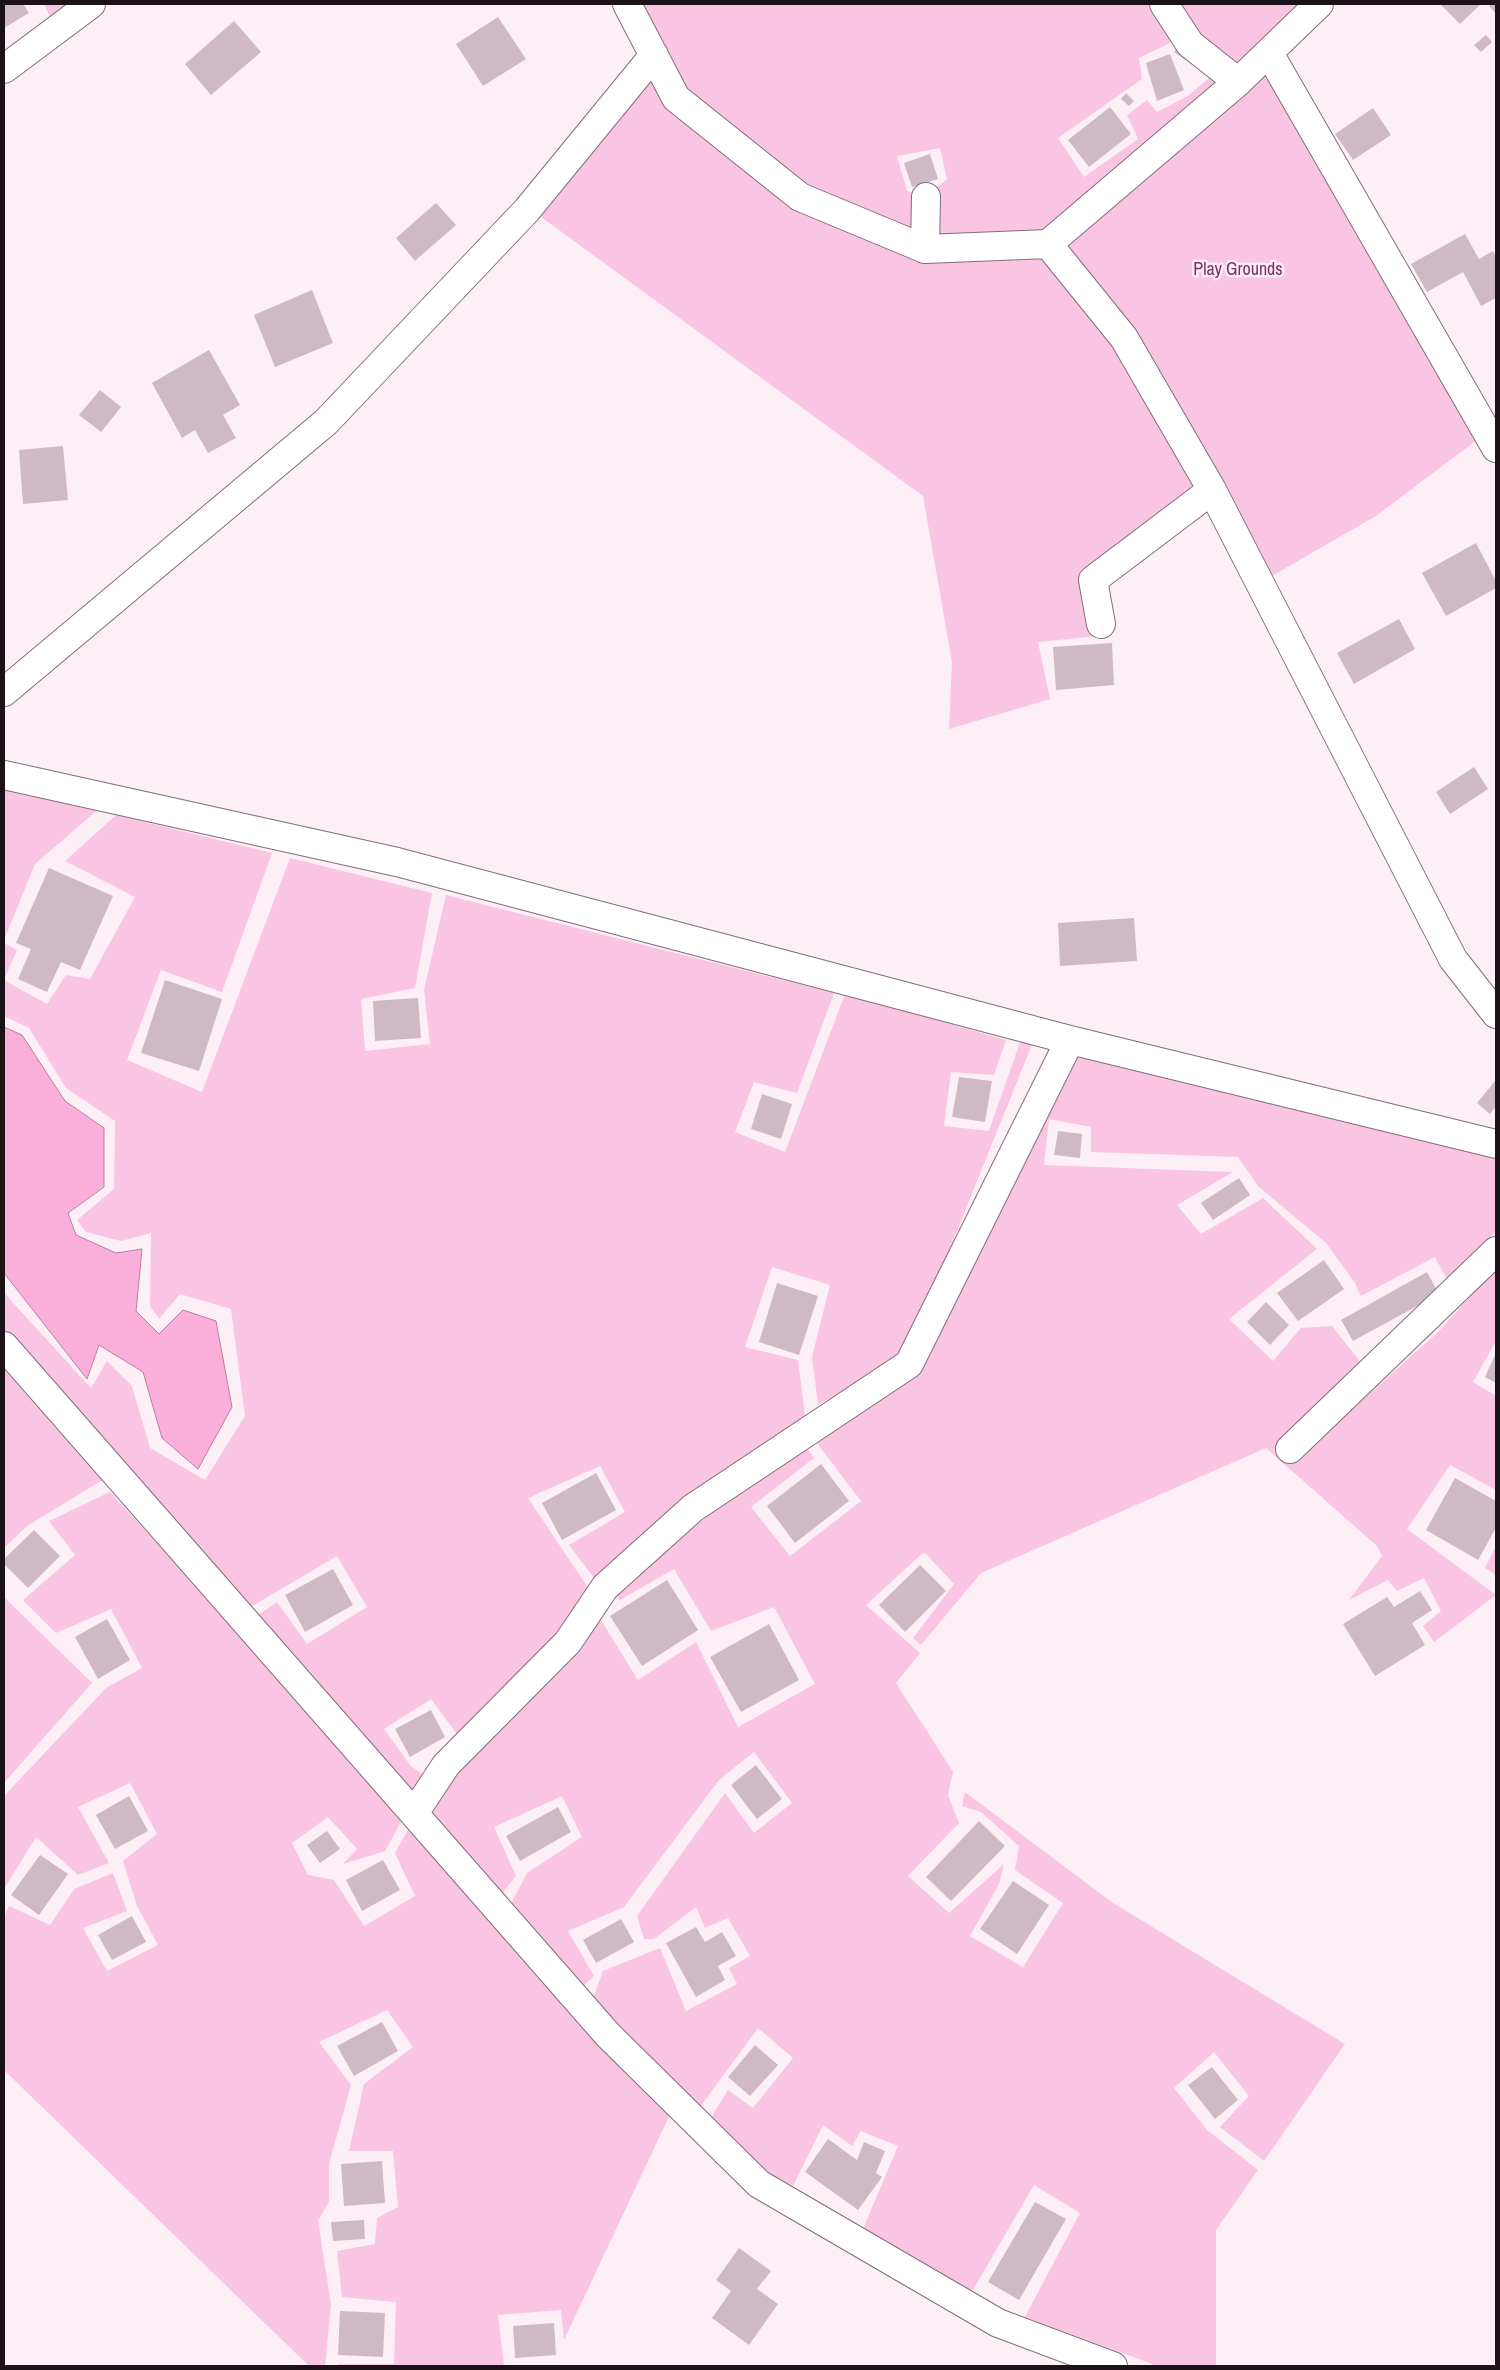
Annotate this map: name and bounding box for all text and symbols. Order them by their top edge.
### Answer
park label: Play Grounds [1193,259,1283,281]

